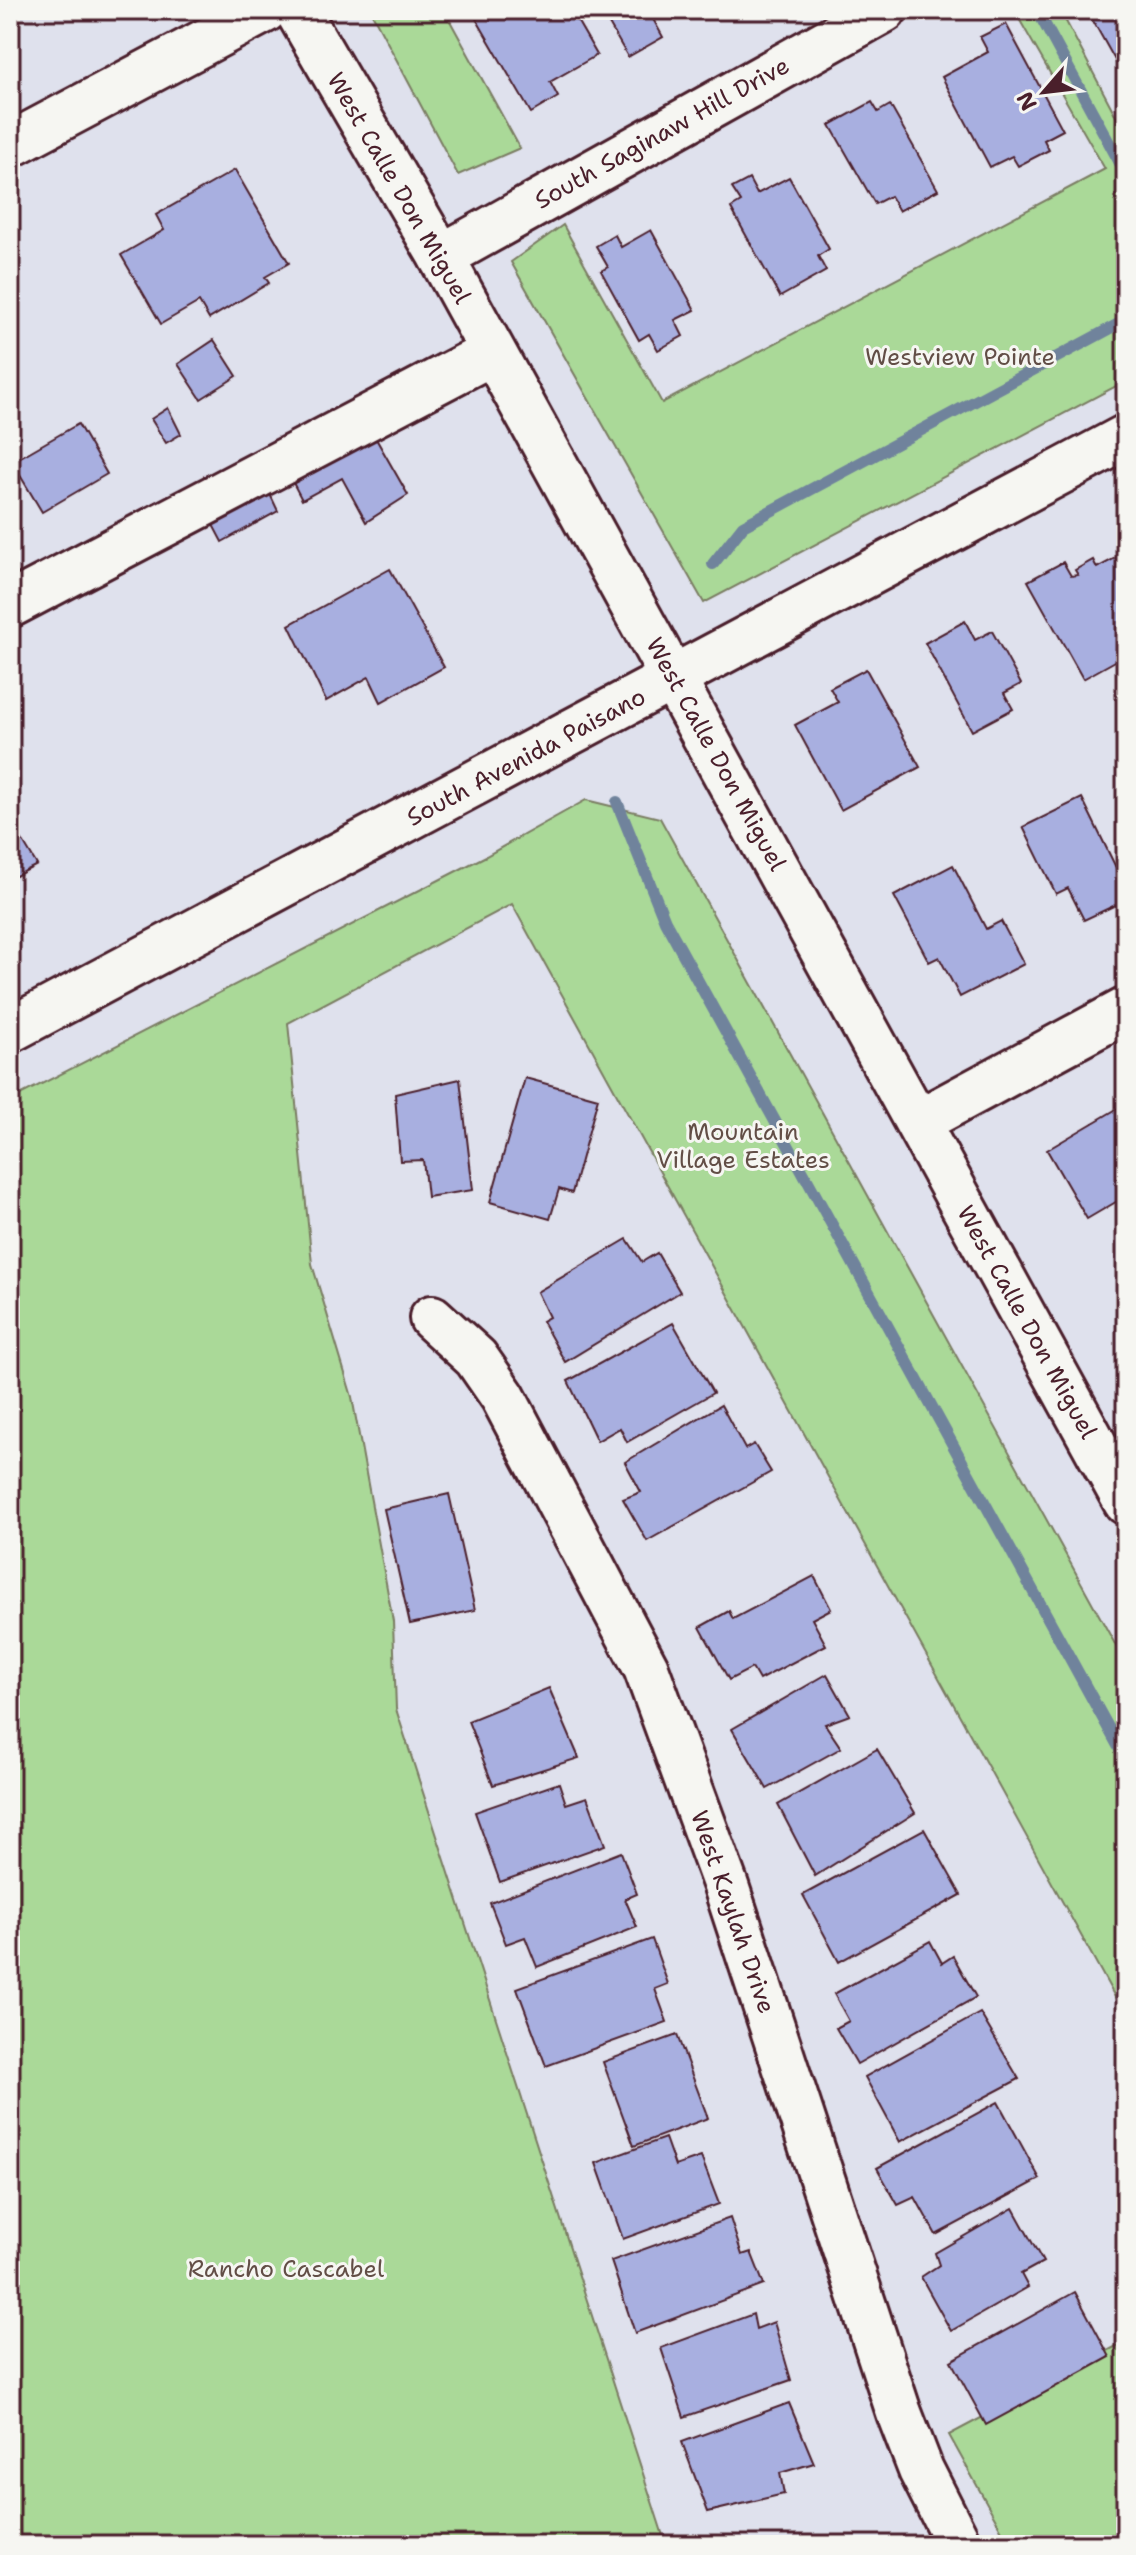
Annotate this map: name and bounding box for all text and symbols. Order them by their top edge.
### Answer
street label: South Saginaw Hill Drive [529,50,795,216]
north arrow [1004,52,1084,132]
street label: West Calle Don Miguel [320,67,479,310]
text: N [1010,87,1044,116]
park label: Westview Pointe [865,341,1055,373]
street label: West Calle Don Miguel [638,632,794,877]
street label: South Avenida Paisano [401,680,651,834]
park label: Mountain Village Estates [656,1116,830,1176]
street label: West Calle Don Miguel [949,1200,1105,1445]
street label: West Kaylah Drive [683,1806,783,2018]
park label: Rancho Cascabel [188,2253,385,2285]

